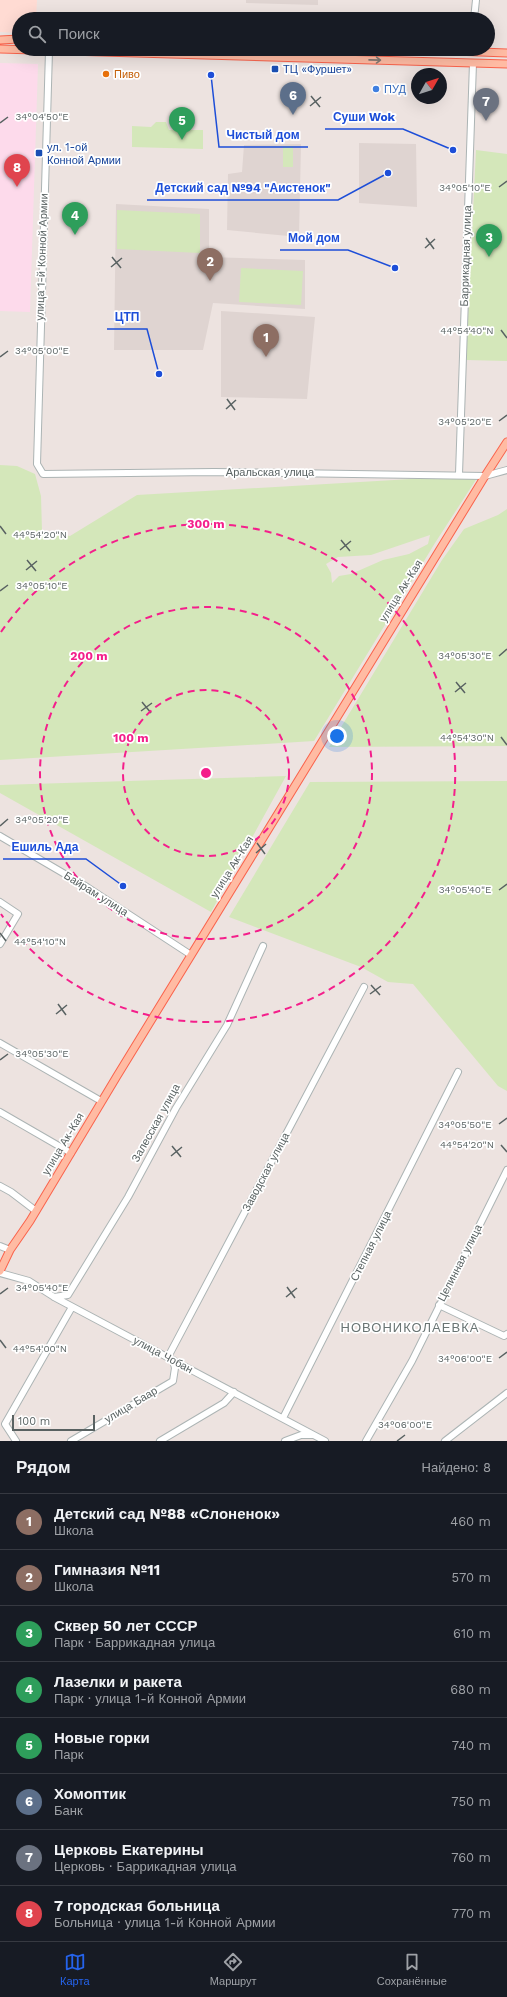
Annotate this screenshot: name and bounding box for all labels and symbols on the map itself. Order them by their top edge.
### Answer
one-way arrow [368,56,381,64]
place label: ТЦ «Фуршет» [283,63,352,76]
marker: ТЦ «Фуршет» [270,64,280,74]
place label: Пиво [114,68,140,81]
north arrow [411,68,447,104]
marker: Пиво [101,69,111,79]
pin: 6 [280,82,306,115]
place label: ПУД [384,83,406,96]
marker: ПУД [371,84,381,94]
pin: 7 [473,88,499,121]
callout: Суши Wok [325,105,403,129]
pin: 5 [169,107,195,140]
text: Суши Wok [333,110,396,124]
text: 34°04'50"E [15,111,69,122]
callout: Чистый дом [219,123,308,147]
text: Чистый дом [226,128,300,142]
place label: ул. 1-ой Конной Армии [47,141,121,167]
marker: ул. 1-ой Конной Армии [34,148,44,158]
pin: 8 [4,154,30,187]
callout: Детский сад №94 "Аистенок" [147,176,338,200]
text: Детский сад №94 "Аистенок" [155,181,331,195]
text: 34°05'10"E [439,182,491,193]
street label: улица 1-й Конной Армии [33,193,51,321]
pin: 4 [62,202,88,235]
street label: Баррикадная улица [458,204,474,307]
pin: 3 [476,224,502,257]
callout: Мой дом [280,226,348,250]
text: Мой дом [288,231,340,245]
pin: 2 [197,248,223,281]
callout: ЦТП [107,305,147,329]
text: ЦТП [115,310,139,324]
pin: 1 [253,324,279,357]
text: 44°54'40"N [440,325,494,336]
text: 34°05'00"E [15,345,69,356]
text: 34°05'20"E [438,416,492,427]
street label: Аральская улица [226,466,315,479]
text: 300 m [187,517,225,531]
text: 44°54'20"N [13,529,67,540]
street label: улица Ак-Кая [377,558,425,624]
text: 34°05'10"E [16,580,68,591]
text: 200 m [70,649,108,663]
text: 34°05'30"E [438,650,492,661]
your location [327,726,347,746]
text: 100 m [113,731,149,745]
text: 44°54'30"N [440,732,494,743]
centre of rings [199,766,213,780]
text: 34°05'20"E [15,814,69,825]
street label: улица Ак-Кая [208,834,256,900]
callout: Ешиль Ада [3,835,86,859]
text: Ешиль Ада [12,840,79,854]
street label: Байрам улица [61,869,131,919]
text: 34°05'40"E [439,884,491,895]
text: 44°54'10"N [14,936,66,947]
text: 34°05'30"E [15,1048,69,1059]
street label: Залесская улица [129,1081,183,1164]
street label: улица Ак-Кая [39,1111,87,1177]
text: 34°05'50"E [438,1119,492,1130]
street label: Заводская улица [240,1130,293,1214]
text: 44°54'20"N [440,1139,494,1150]
street label: Степная улица [348,1208,395,1283]
street label: Целинная улица [435,1222,485,1304]
text: 34°05'40"E [16,1282,68,1293]
district label: НОВОНИКОЛАЕВКА [341,1320,479,1335]
street label: улица Чобан [131,1334,195,1376]
text: 44°54'00"N [13,1343,67,1354]
text: 34°06'00"E [438,1353,492,1364]
street label: улица Баар [102,1384,160,1426]
scale bar [12,1413,95,1432]
text: 34°06'00"E [378,1419,432,1430]

